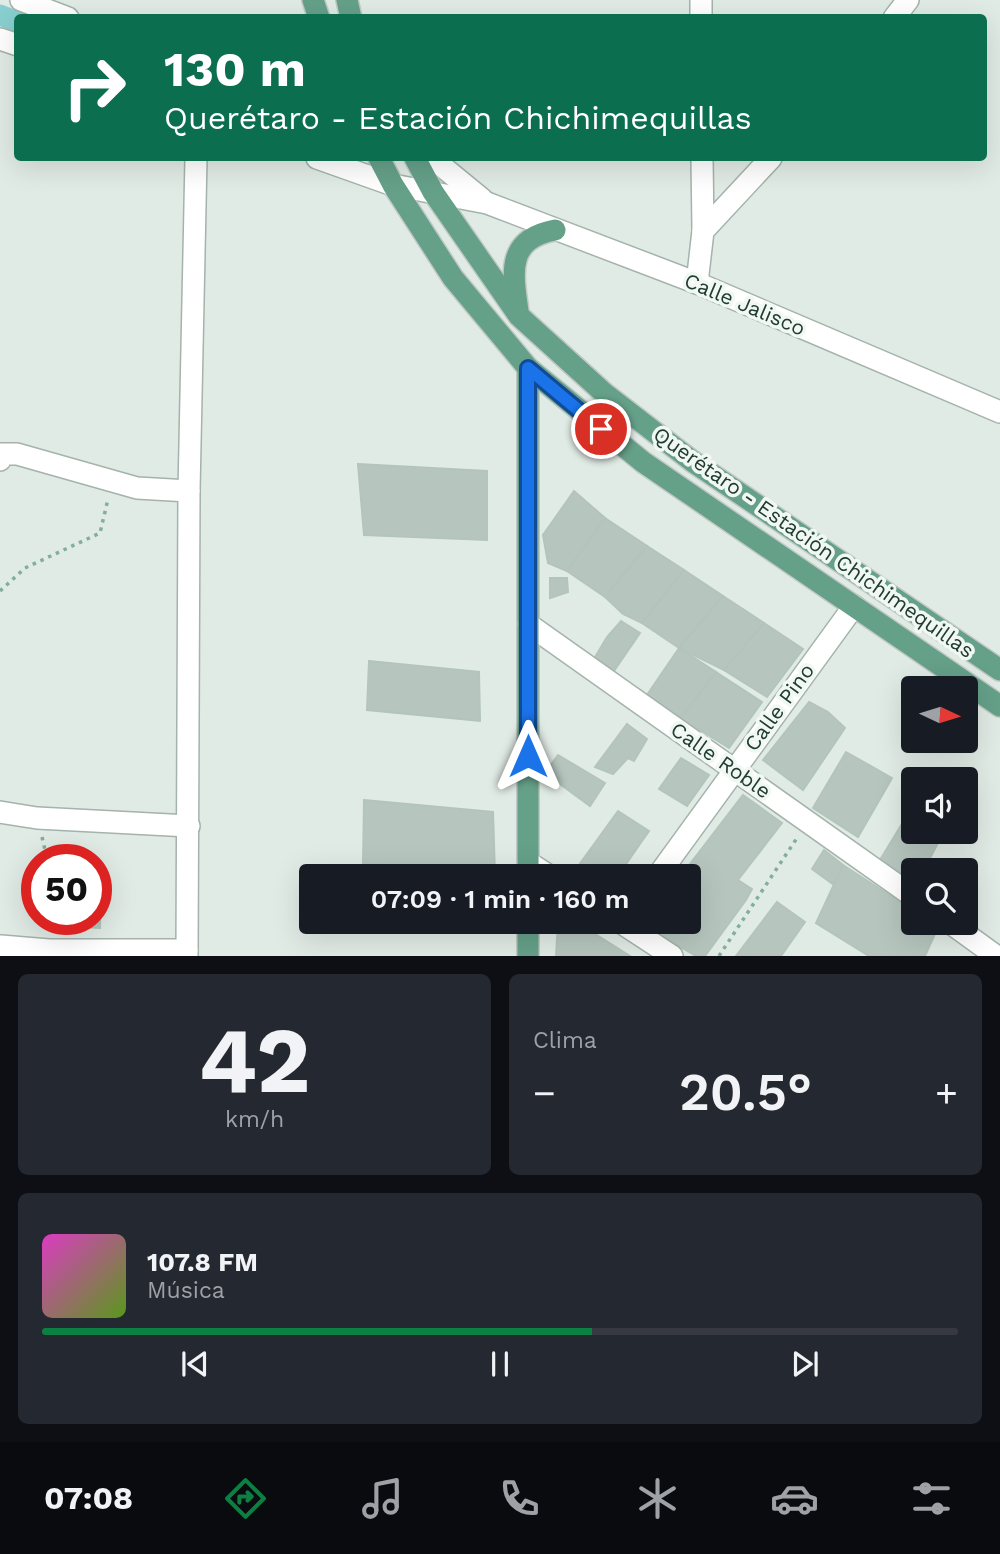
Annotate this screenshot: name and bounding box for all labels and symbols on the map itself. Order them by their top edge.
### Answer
street label: Calle Jalisco [681,267,809,341]
pin [571,399,631,459]
street label: Querétaro - Estación Chichimequillas [649,421,979,663]
street label: Calle Pino [739,658,819,756]
north arrow [901,676,978,752]
street label: Calle Roble [666,716,776,804]
position arrow [491,719,565,793]
speed limit sign: 50 [21,844,112,935]

